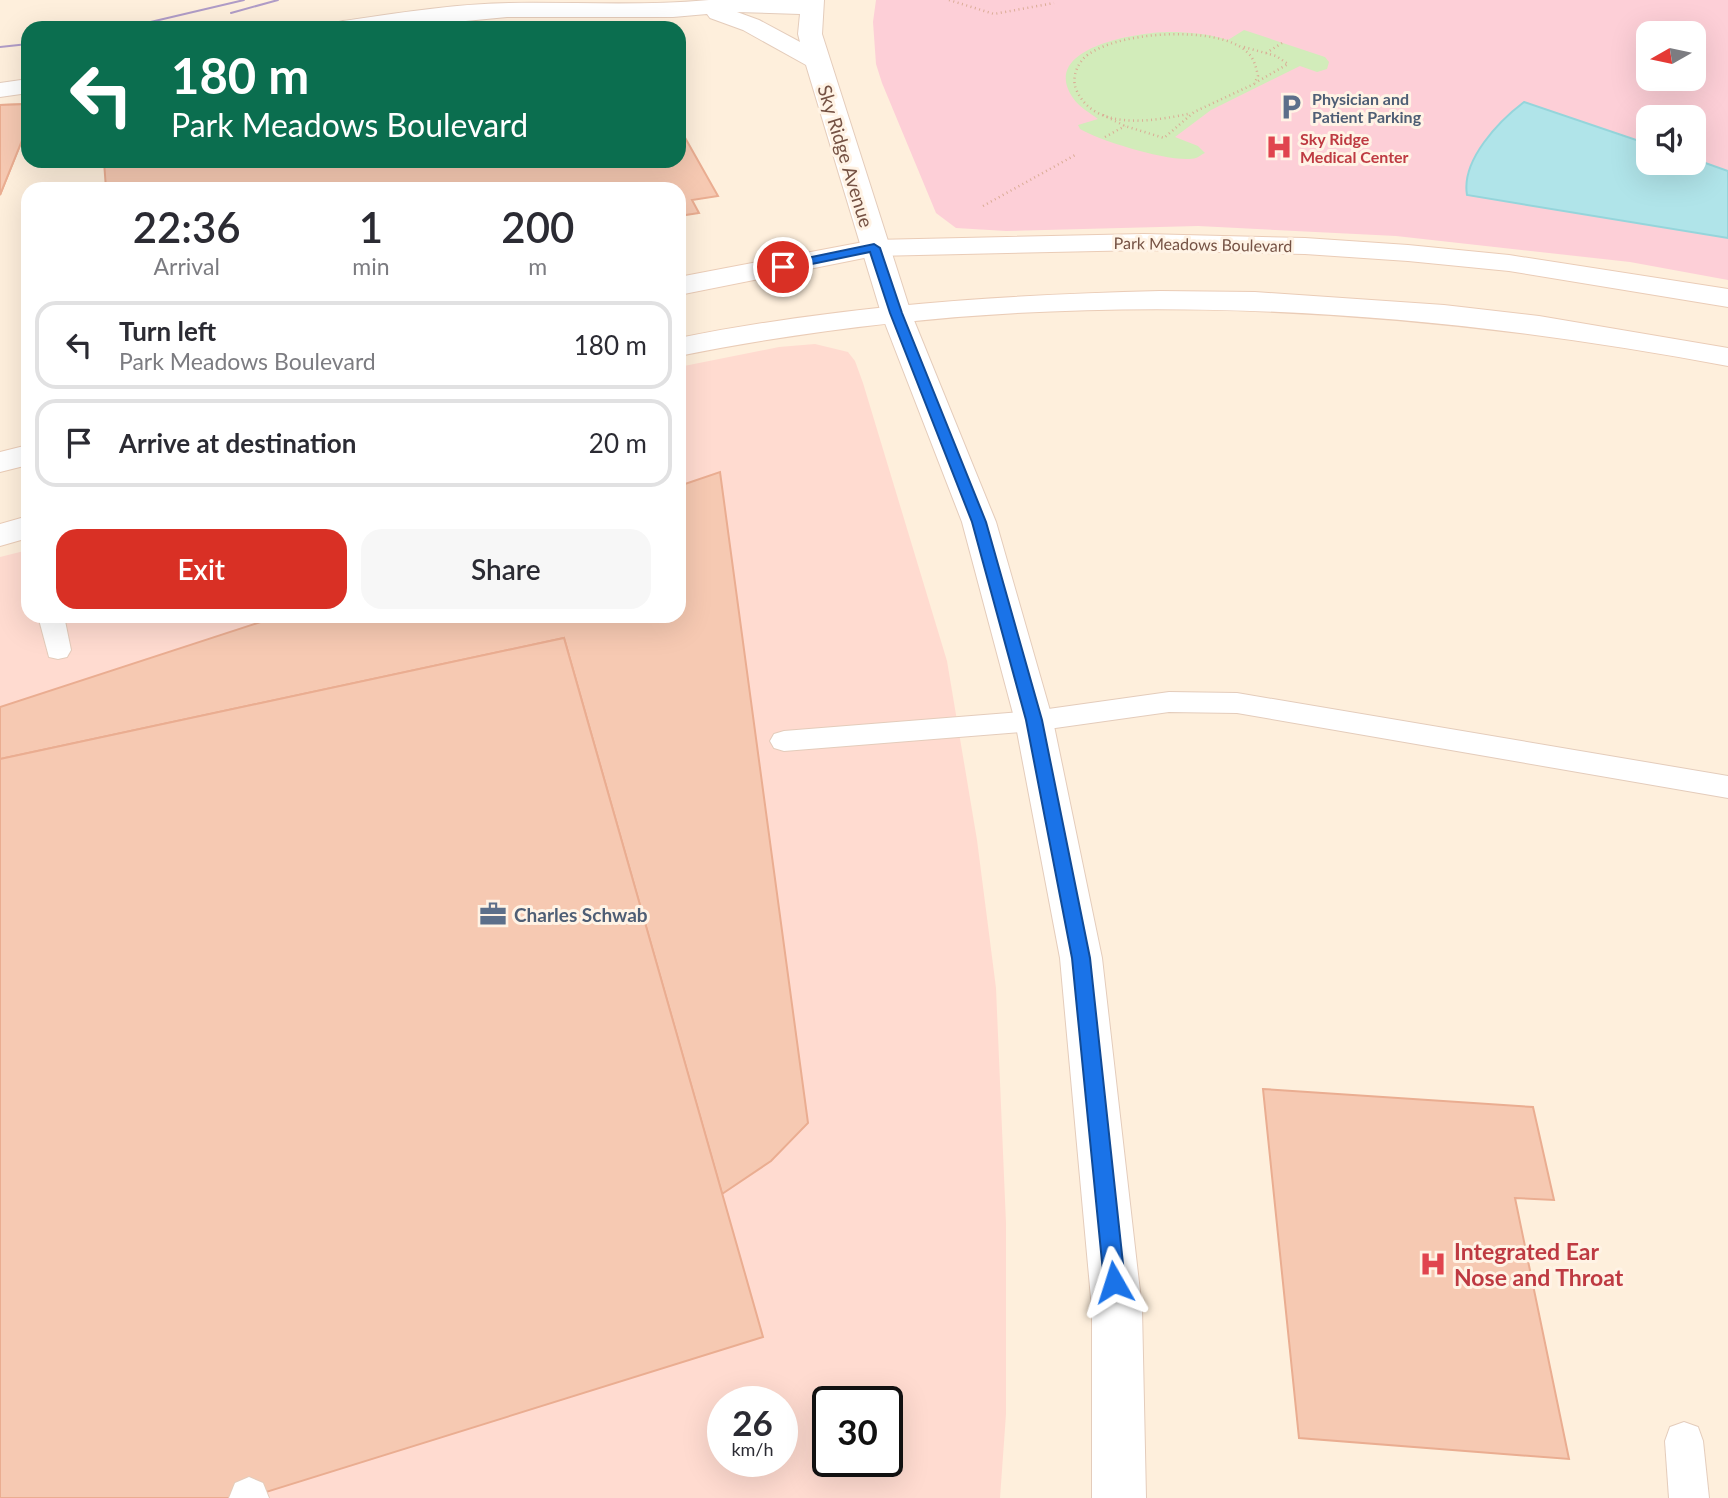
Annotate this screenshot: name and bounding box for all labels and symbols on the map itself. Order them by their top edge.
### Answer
north arrow [1636,21,1706,91]
street label: Sky Ridge Avenue [813,82,879,230]
place label: Physician and Patient Parking [1312,89,1422,126]
parking icon: Physician and Patient Parking [1276,92,1306,122]
place label: Sky Ridge Medical Center [1300,129,1409,166]
hospital icon: Sky Ridge Medical Center [1264,132,1294,162]
street label: Park Meadows Boulevard [1114,233,1292,255]
pin [753,237,813,297]
office icon: Charles Schwab [478,899,508,929]
place label: Charles Schwab [514,903,648,926]
place label: Integrated Ear Nose and Throat [1454,1237,1624,1291]
position arrow [1077,1245,1151,1319]
hospital icon: Integrated Ear Nose and Throat [1418,1249,1448,1279]
speed limit sign: 30 [812,1386,903,1477]

